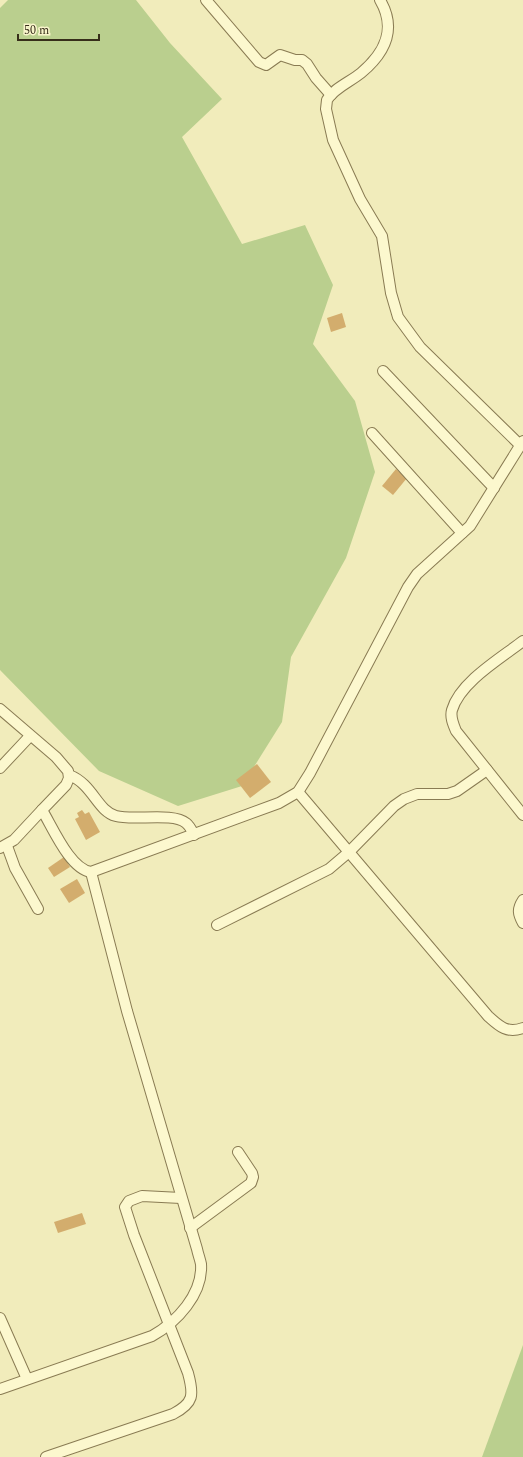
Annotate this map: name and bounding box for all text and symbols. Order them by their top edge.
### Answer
scale bar [18,16,99,42]
text: 50 m [24,21,49,40]

